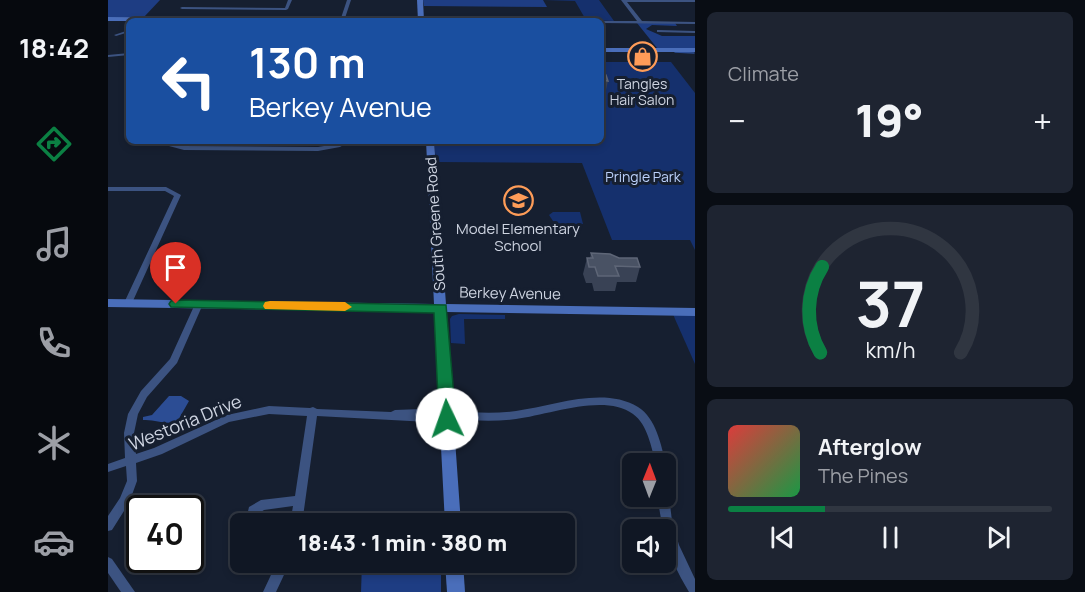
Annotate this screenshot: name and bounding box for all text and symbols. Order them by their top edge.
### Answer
text: 18:42 [19,29,89,66]
text: 130 m [249,33,366,91]
shop icon: Tangles Hair Salon [626,40,658,72]
icon: left [150,42,228,120]
text: Climate [728,60,799,87]
place label: Tangles Hair Salon [610,74,674,109]
text: Berkey Avenue [249,88,432,125]
text: 19° [855,89,924,151]
text: − [728,98,746,143]
text: + [1033,98,1052,143]
icon: directions [33,123,75,165]
street label: South Greene Road [420,156,450,292]
park label: Pringle Park [605,167,682,186]
school or university icon: Model Elementary School [502,185,534,217]
place label: Model Elementary School [456,218,580,256]
icon: music [33,223,75,265]
pin [150,242,201,304]
icon: arrive [159,251,192,284]
text: 37 [855,260,925,346]
street label: Berkey Avenue [459,282,561,304]
icon: phone [33,322,75,364]
text: km/h [865,335,915,364]
position arrow [415,387,479,451]
street label: Westoria Drive [125,388,245,456]
icon: climate [33,422,75,464]
text: Afterglow [818,432,922,462]
north arrow [622,453,676,507]
map controls [622,453,676,573]
text: The Pines [818,462,908,489]
speed limit sign: 40 [126,495,204,573]
button: sound [622,519,676,573]
icon: car [33,521,75,563]
icon: previous [766,521,799,554]
icon: pause [874,521,907,554]
icon: next [982,521,1015,554]
text: 18:43 · 1 min · 380 m [298,528,507,558]

